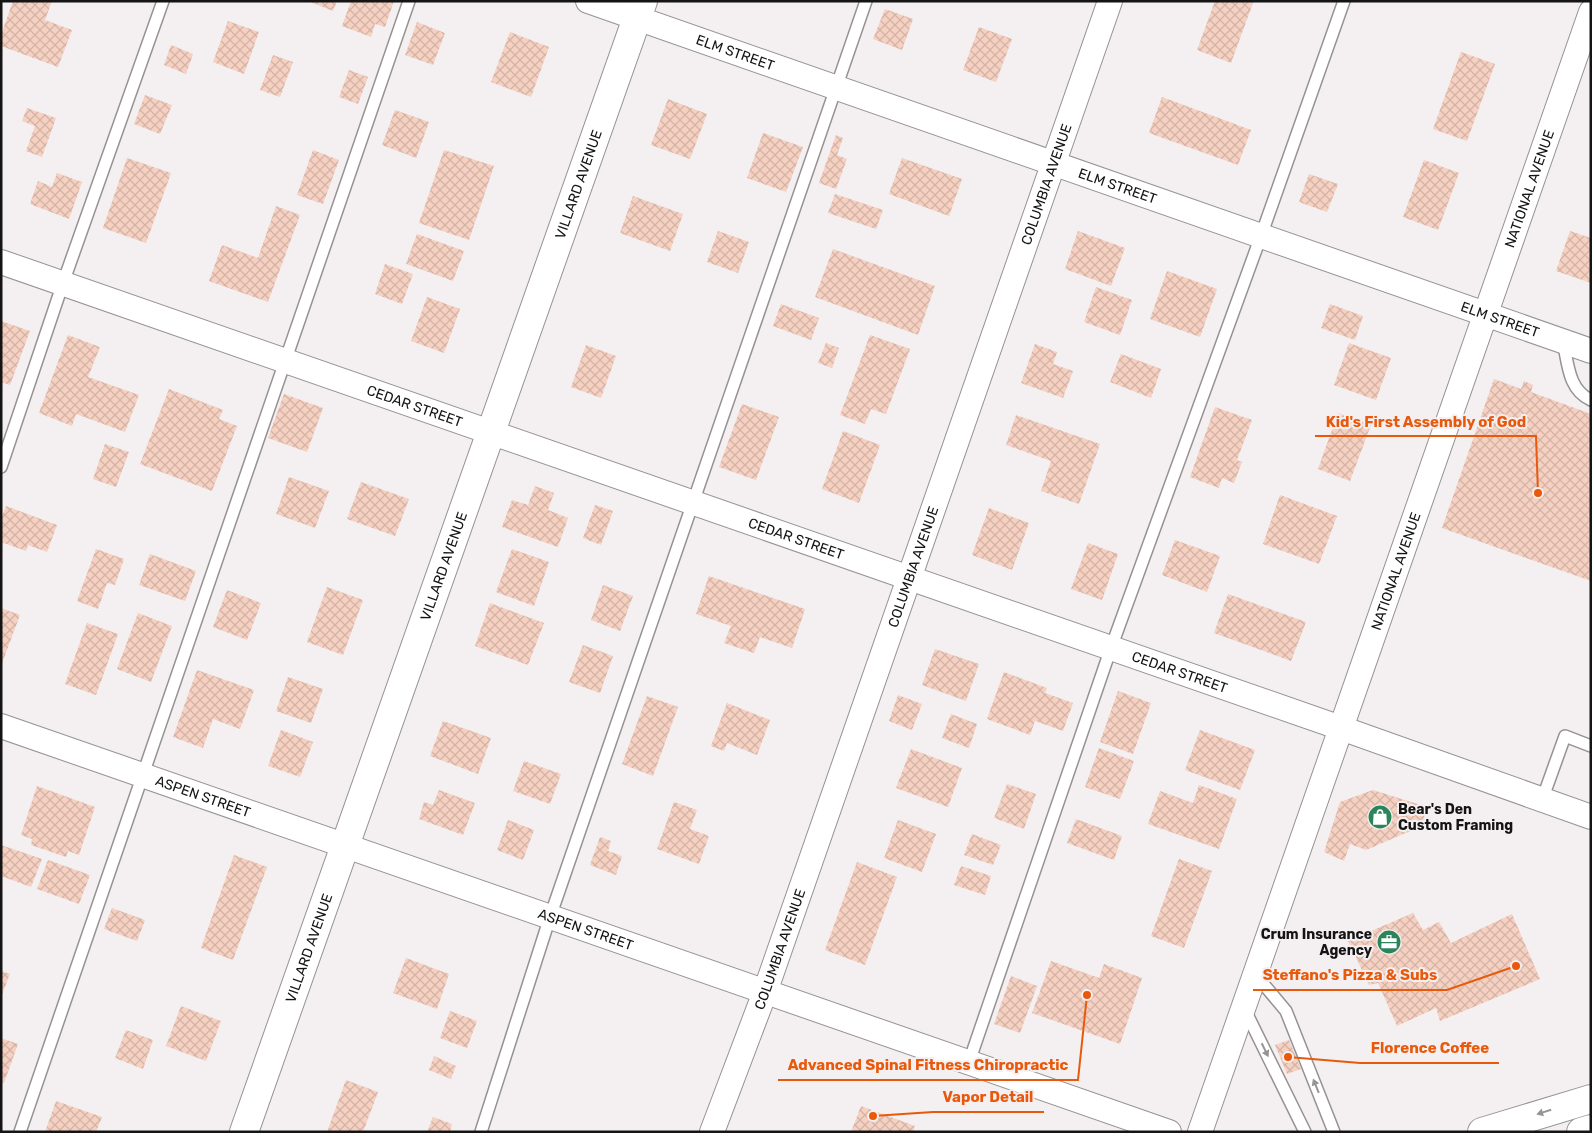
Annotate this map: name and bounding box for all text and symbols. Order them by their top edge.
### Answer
street label: ELM STREET [694,31,777,74]
street label: COLUMBIA AVENUE [1018,122,1076,247]
street label: VILLARD AVENUE [552,128,606,241]
street label: NATIONAL AVENUE [1501,128,1558,250]
street label: ELM STREET [1076,165,1159,208]
street label: ELM STREET [1458,298,1541,341]
street label: CEDAR STREET [364,382,465,431]
callout: Kid's First Assembly of God [1315,406,1536,436]
text: Kid's First Assembly of God [1326,413,1526,431]
street label: COLUMBIA AVENUE [885,504,942,630]
street label: VILLARD AVENUE [417,510,471,623]
street label: NATIONAL AVENUE [1368,510,1425,633]
street label: CEDAR STREET [746,515,846,564]
street label: CEDAR STREET [1129,648,1230,697]
street label: ASPEN STREET [153,772,253,821]
place label: Bear's Den Custom Framing [1398,801,1513,834]
shop icon: Bear's Den Custom Framing [1367,804,1393,830]
street label: COLUMBIA AVENUE [751,887,809,1012]
street label: VILLARD AVENUE [282,891,336,1005]
street label: ASPEN STREET [536,905,635,954]
place label: Crum Insurance Agency [1261,926,1373,959]
office icon: Crum Insurance Agency [1376,929,1402,955]
callout: Steffano's Pizza & Subs [1253,960,1447,990]
text: Steffano's Pizza & Subs [1263,966,1437,984]
callout: Florence Coffee [1360,1033,1499,1063]
text: Florence Coffee [1371,1039,1489,1057]
one-way arrow [1261,1043,1269,1058]
callout: Advanced Spinal Fitness Chiropractic [778,1050,1078,1080]
text: Advanced Spinal Fitness Chiropractic [788,1056,1068,1074]
one-way arrow [1312,1079,1319,1094]
callout: Vapor Detail [933,1082,1044,1112]
text: Vapor Detail [943,1088,1033,1106]
one-way arrow [1536,1109,1551,1117]

